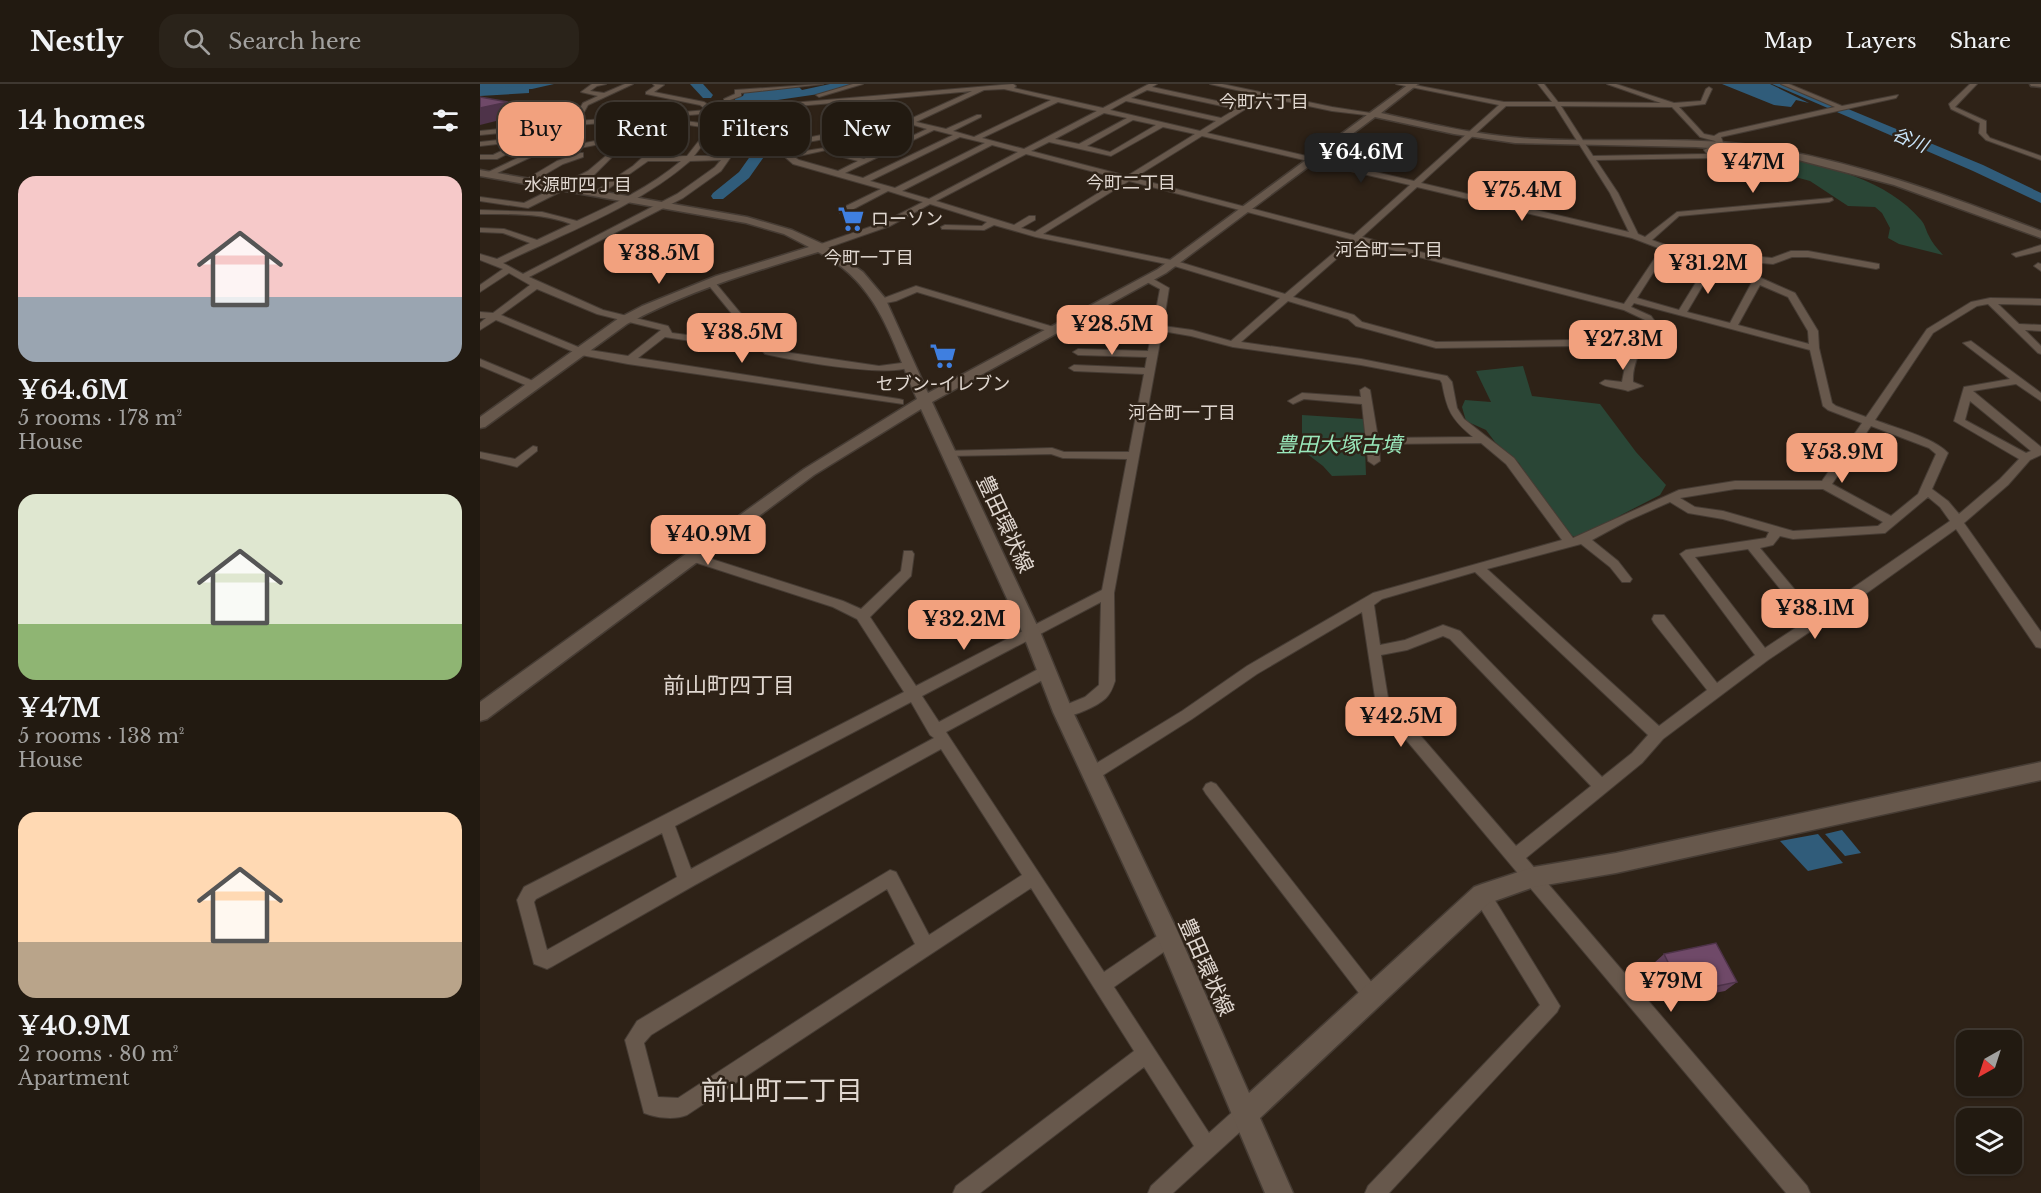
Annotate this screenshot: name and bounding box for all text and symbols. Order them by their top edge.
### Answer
search box [159,14,579,68]
text: Nestly [30,24,123,59]
icon: search [180,25,213,58]
text: Search here [228,28,361,55]
text: Map [1764,28,1813,54]
text: Layers [1846,28,1917,54]
text: Share [1950,28,2011,54]
district label: 今町六丁目 [1219,91,1309,113]
chip: Buy [498,102,584,156]
chip: Rent [596,102,688,156]
chip: Filters [700,102,810,156]
chip: New [822,102,912,156]
text: 14 homes [18,104,145,136]
icon: filters [429,104,462,137]
water label: 谷川 [1889,123,1933,158]
pin: ¥64.6M [1312,133,1410,184]
text: ¥64.6M [1318,140,1404,164]
pin: ¥47M [1717,143,1789,194]
text: ¥47M [1721,150,1785,174]
pin: ¥75.4M [1473,171,1571,222]
district label: 今町二丁目 [1086,172,1176,194]
district label: 水源町四丁目 [524,174,632,196]
text: ¥75.4M [1482,178,1562,202]
supermarket icon: ローソン [836,204,866,234]
place label: ローソン [871,208,943,230]
icon: home [186,215,294,323]
pin: ¥38.5M [610,234,708,285]
district label: 河合町二丁目 [1335,239,1443,261]
text: ¥38.5M [618,241,700,265]
pin: ¥31.2M [1659,244,1757,295]
district label: 今町一丁目 [824,247,914,269]
text: ¥31.2M [1668,251,1748,275]
pin: ¥28.5M [1063,305,1161,356]
text: ¥28.5M [1071,312,1153,336]
pin: ¥38.5M [693,313,791,364]
text: ¥38.5M [701,320,783,344]
pin: ¥27.3M [1574,320,1672,371]
text: ¥27.3M [1583,327,1663,351]
supermarket icon: セブン-イレブン [928,341,958,371]
place label: セブン-イレブン [876,373,1010,395]
text: ¥64.6M [18,374,129,406]
district label: 河合町一丁目 [1128,402,1236,424]
text: 5 rooms · 178 m² [18,406,182,430]
text: House [18,430,83,454]
park label: 豊田大塚古墳 [1276,432,1405,458]
pin: ¥53.9M [1793,433,1891,484]
text: ¥53.9M [1800,440,1884,464]
street label: 豊田環状線 [971,471,1039,577]
pin: ¥40.9M [659,515,757,566]
text: ¥40.9M [665,522,751,546]
icon: home [186,533,294,641]
pin: ¥38.1M [1766,589,1864,640]
text: ¥38.1M [1775,596,1855,620]
pin: ¥32.2M [915,600,1013,651]
text: ¥32.2M [922,607,1006,631]
district label: 前山町四丁目 [663,672,795,699]
text: ¥47M [18,692,101,724]
pin: ¥42.5M [1352,697,1450,748]
text: ¥42.5M [1359,704,1443,728]
text: 5 rooms · 138 m² [18,724,185,748]
text: House [18,748,83,772]
icon: home [186,851,294,959]
street label: 豊田環状線 [1173,914,1239,1020]
pin: ¥79M [1635,962,1707,1013]
text: ¥79M [1639,969,1703,993]
text: ¥40.9M [18,1010,131,1042]
north arrow [1956,1030,2022,1096]
map controls [1956,1030,2022,1174]
text: 2 rooms · 80 m² [18,1042,179,1066]
text: Apartment [18,1066,129,1090]
district label: 前山町二丁目 [701,1074,863,1107]
button: layers [1956,1108,2022,1174]

